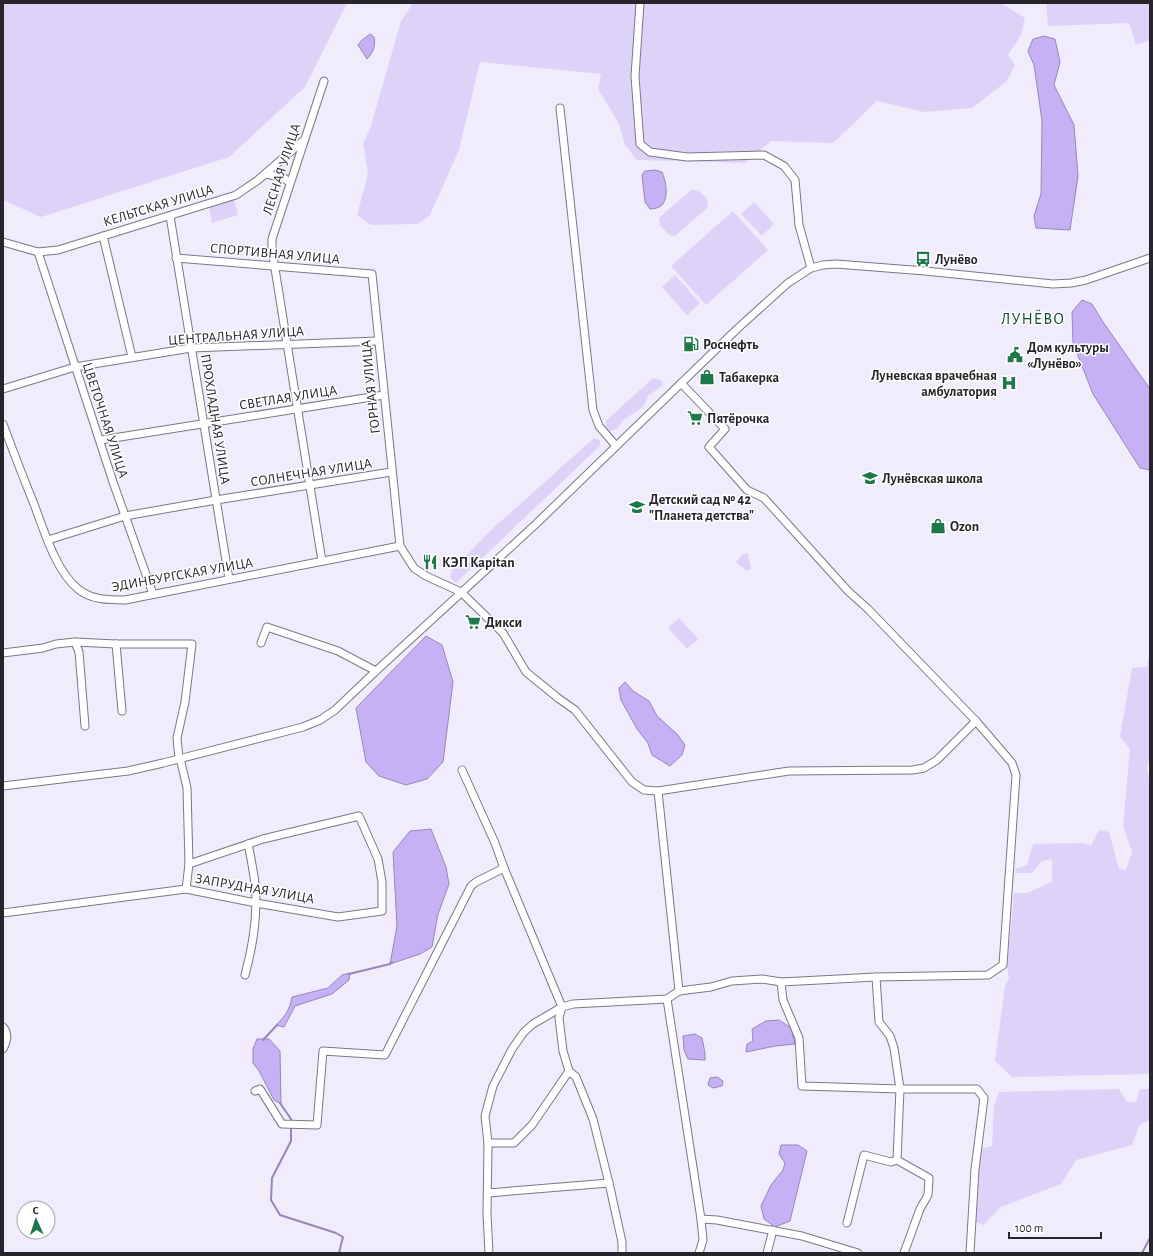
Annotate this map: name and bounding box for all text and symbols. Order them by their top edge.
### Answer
street label: ЛЕСНАЯ УЛИЦА [261,122,303,217]
street label: КЕЛЬТСКАЯ УЛИЦА [102,183,215,229]
street label: СПОРТИВНАЯ УЛИЦА [209,241,340,267]
bus stop icon: Лунёво [914,250,932,268]
place label: Лунёво [935,253,978,267]
district label: ЛУНЁВО [1001,309,1065,327]
street label: ЦЕНТРАЛЬНАЯ УЛИЦА [168,324,305,348]
fuel station icon: Роснефть [682,335,700,353]
place label: Роснефть [703,338,759,352]
street label: ГОРНАЯ УЛИЦА [359,339,383,435]
place label: Дом культуры «Лунёво» [1027,341,1109,371]
public building icon: Дом культуры «Лунёво» [1006,346,1024,364]
street label: ПРОХЛАДНАЯ УЛИЦА [198,353,232,485]
street label: ЦВЕТОЧНАЯ УЛИЦА [80,361,130,480]
shop icon: Табакерка [698,368,716,386]
place label: Луневская врачебная амбулатория [871,369,997,399]
place label: Табакерка [719,371,779,385]
hospital icon: Луневская врачебная амбулатория [1000,374,1018,392]
street label: СВЕТЛАЯ УЛИЦА [238,383,338,413]
supermarket icon: Пятёрочка [686,409,704,427]
place label: Пятёрочка [707,412,770,426]
street label: СОЛНЕЧНАЯ УЛИЦА [249,456,373,490]
school or university icon: Лунёвская школа [861,469,879,487]
place label: Лунёвская школа [882,472,983,486]
place label: Детский сад № 42 "Планета детства" [649,493,754,523]
school or university icon: Детский сад № 42 "Планета детства" [628,498,646,516]
shop icon: Ozon [929,517,947,535]
place label: Ozon [950,520,979,534]
restaurant icon: КЭП Kapitan [421,553,439,571]
street label: ЭДИНБУРГСКАЯ УЛИЦА [110,556,254,594]
place label: КЭП Kapitan [442,556,515,570]
supermarket icon: Дикси [464,613,482,631]
place label: Дикси [485,616,522,630]
street label: ЗАПРУДНАЯ УЛИЦА [194,872,315,906]
north arrow [16,1200,56,1240]
text: С [32,1205,39,1216]
scale bar [1009,1214,1101,1240]
text: 100 m [1015,1222,1043,1234]

